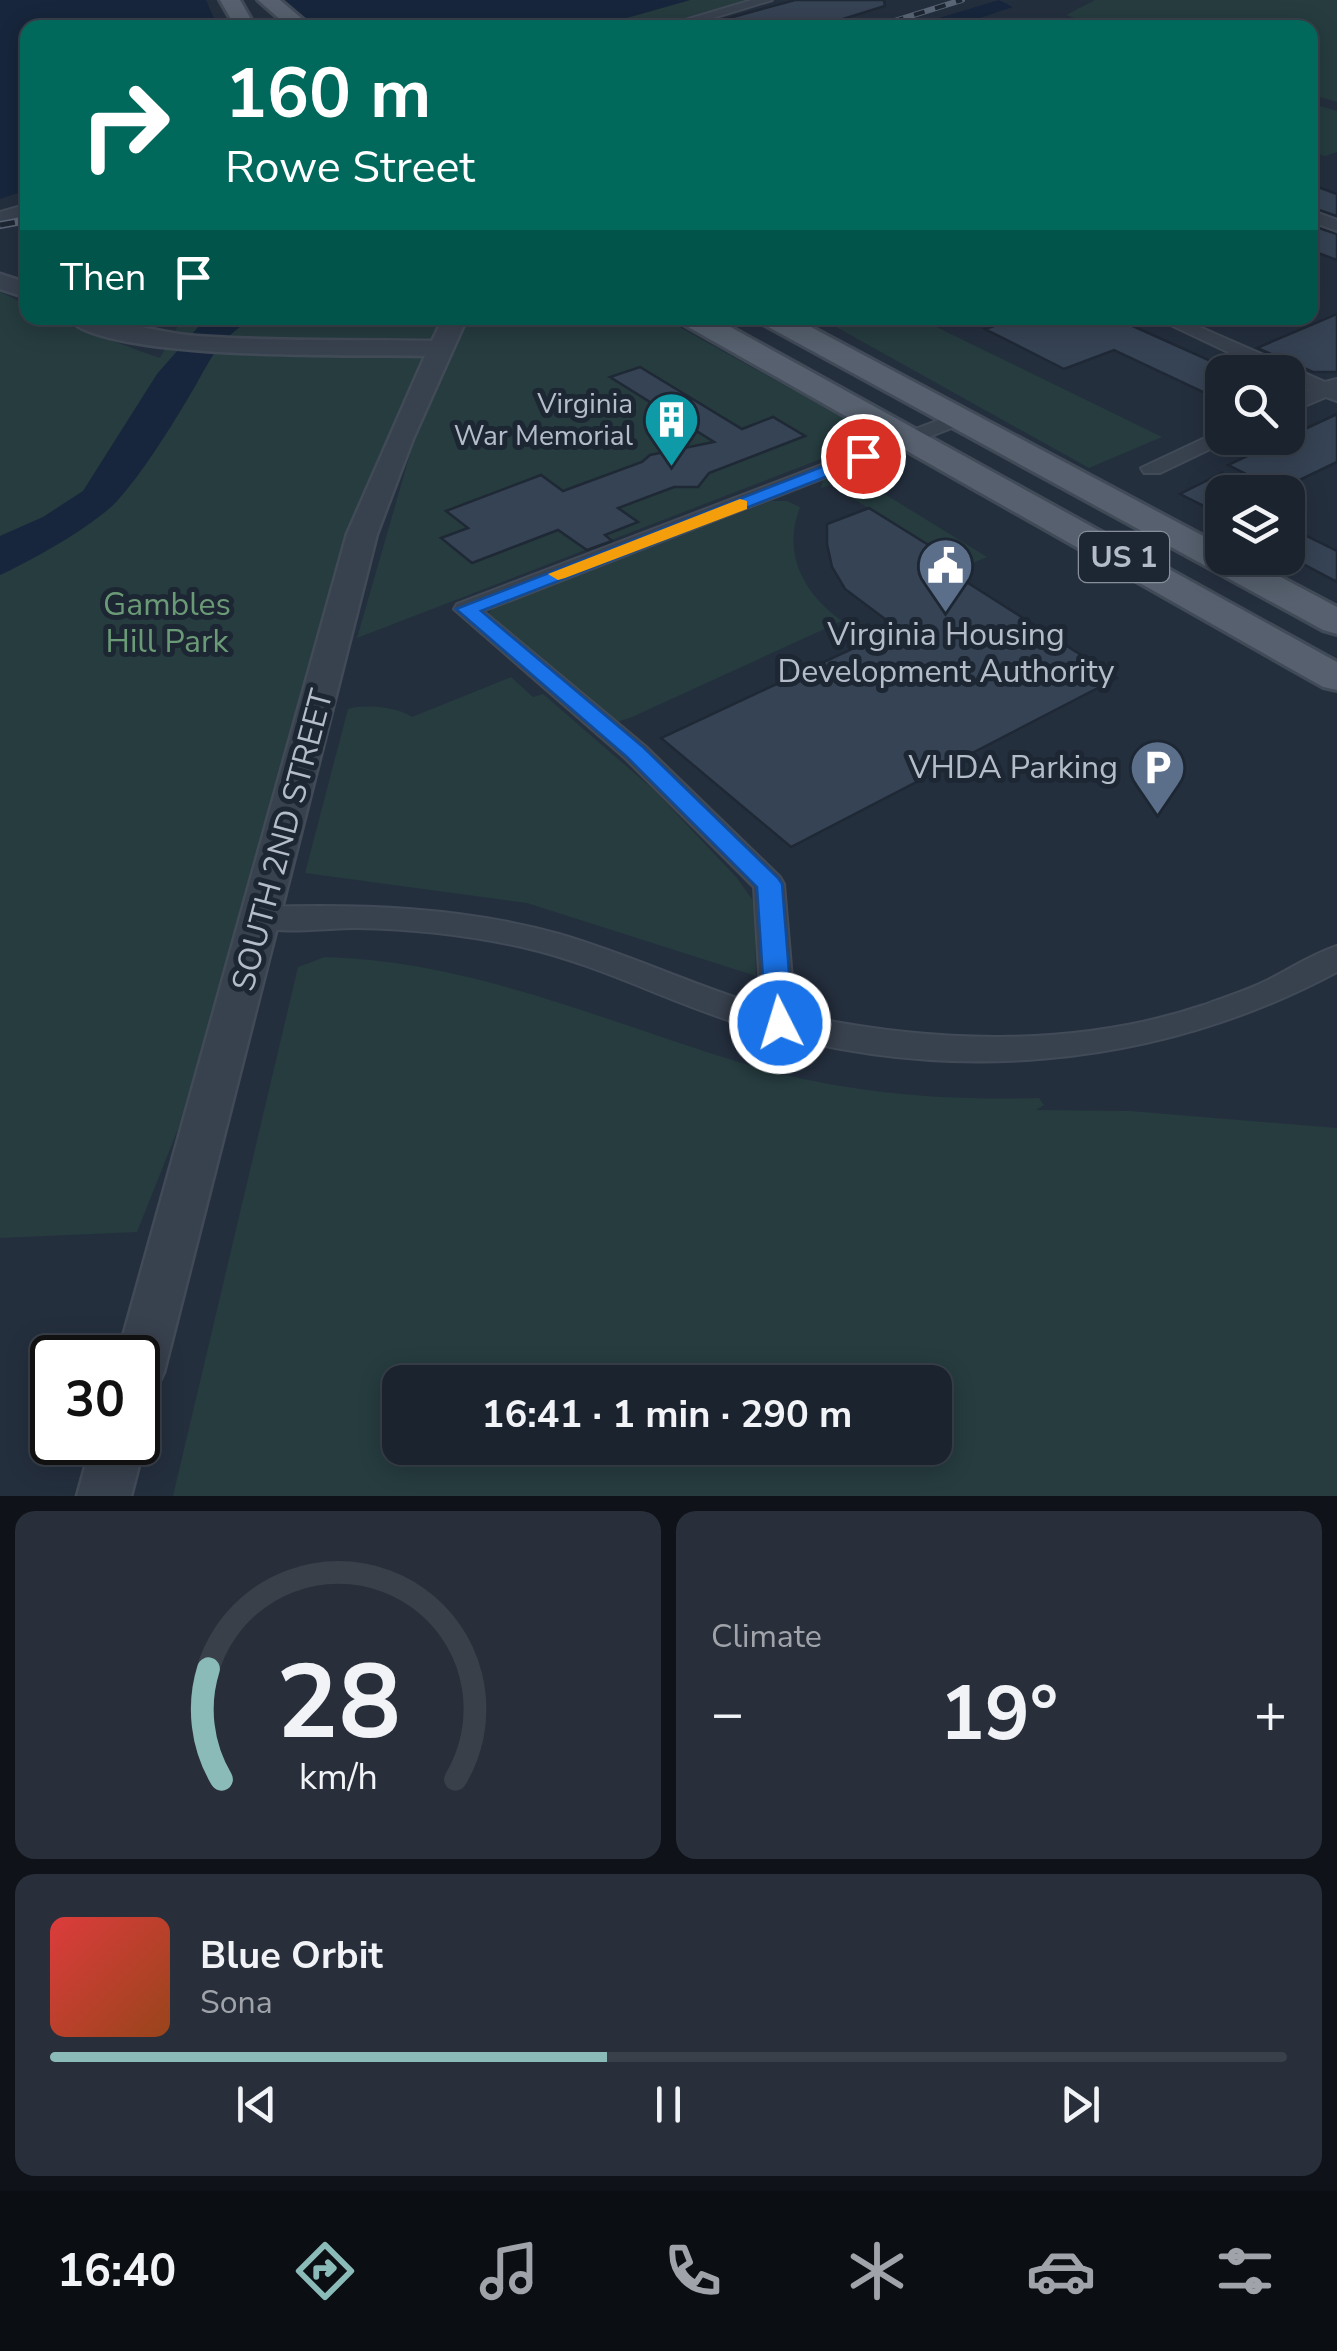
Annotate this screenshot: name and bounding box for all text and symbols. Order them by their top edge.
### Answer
text: 160 m [225,46,431,142]
icon: right [60,60,190,190]
text: Rowe Street [225,137,475,198]
icon: arrive [166,250,221,305]
text: Then [60,252,146,303]
map controls [1205,355,1305,575]
button: search [1205,355,1305,455]
place label: Virginia War Memorial [454,385,634,455]
building icon: Virginia War Memorial [642,389,702,468]
pin [821,414,906,499]
icon: arrive [836,429,891,484]
button: layers [1205,475,1305,575]
road number: US 1 [1079,532,1169,582]
public building icon: Virginia Housing Development Authority [916,535,976,614]
park label: Gambles Hill Park [103,583,231,663]
place label: Virginia Housing Development Authority [778,613,1115,693]
street label: SOUTH 2ND STREET [222,684,344,996]
parking icon: VHDA Parking [1127,737,1187,816]
place label: VHDA Parking [907,746,1118,789]
position arrow [728,971,832,1075]
speed limit sign: 30 [30,1335,160,1465]
text: 16:41 · 1 min · 290 m [482,1389,852,1440]
text: Climate [711,1615,822,1658]
text: 28 [276,1632,400,1774]
text: 19° [940,1663,1058,1765]
text: − [711,1676,744,1751]
text: + [1254,1676,1287,1751]
text: km/h [299,1753,377,1802]
text: Blue Orbit [200,1930,383,1981]
text: Sona [200,1981,273,2024]
icon: previous [229,2077,284,2132]
icon: pause [641,2077,696,2132]
icon: next [1053,2077,1108,2132]
icon: directions [290,2236,360,2306]
icon: music [474,2236,544,2306]
icon: phone [658,2236,728,2306]
icon: climate [842,2236,912,2306]
icon: car [1026,2236,1096,2306]
icon: filters [1210,2236,1280,2306]
text: 16:40 [57,2241,176,2302]

